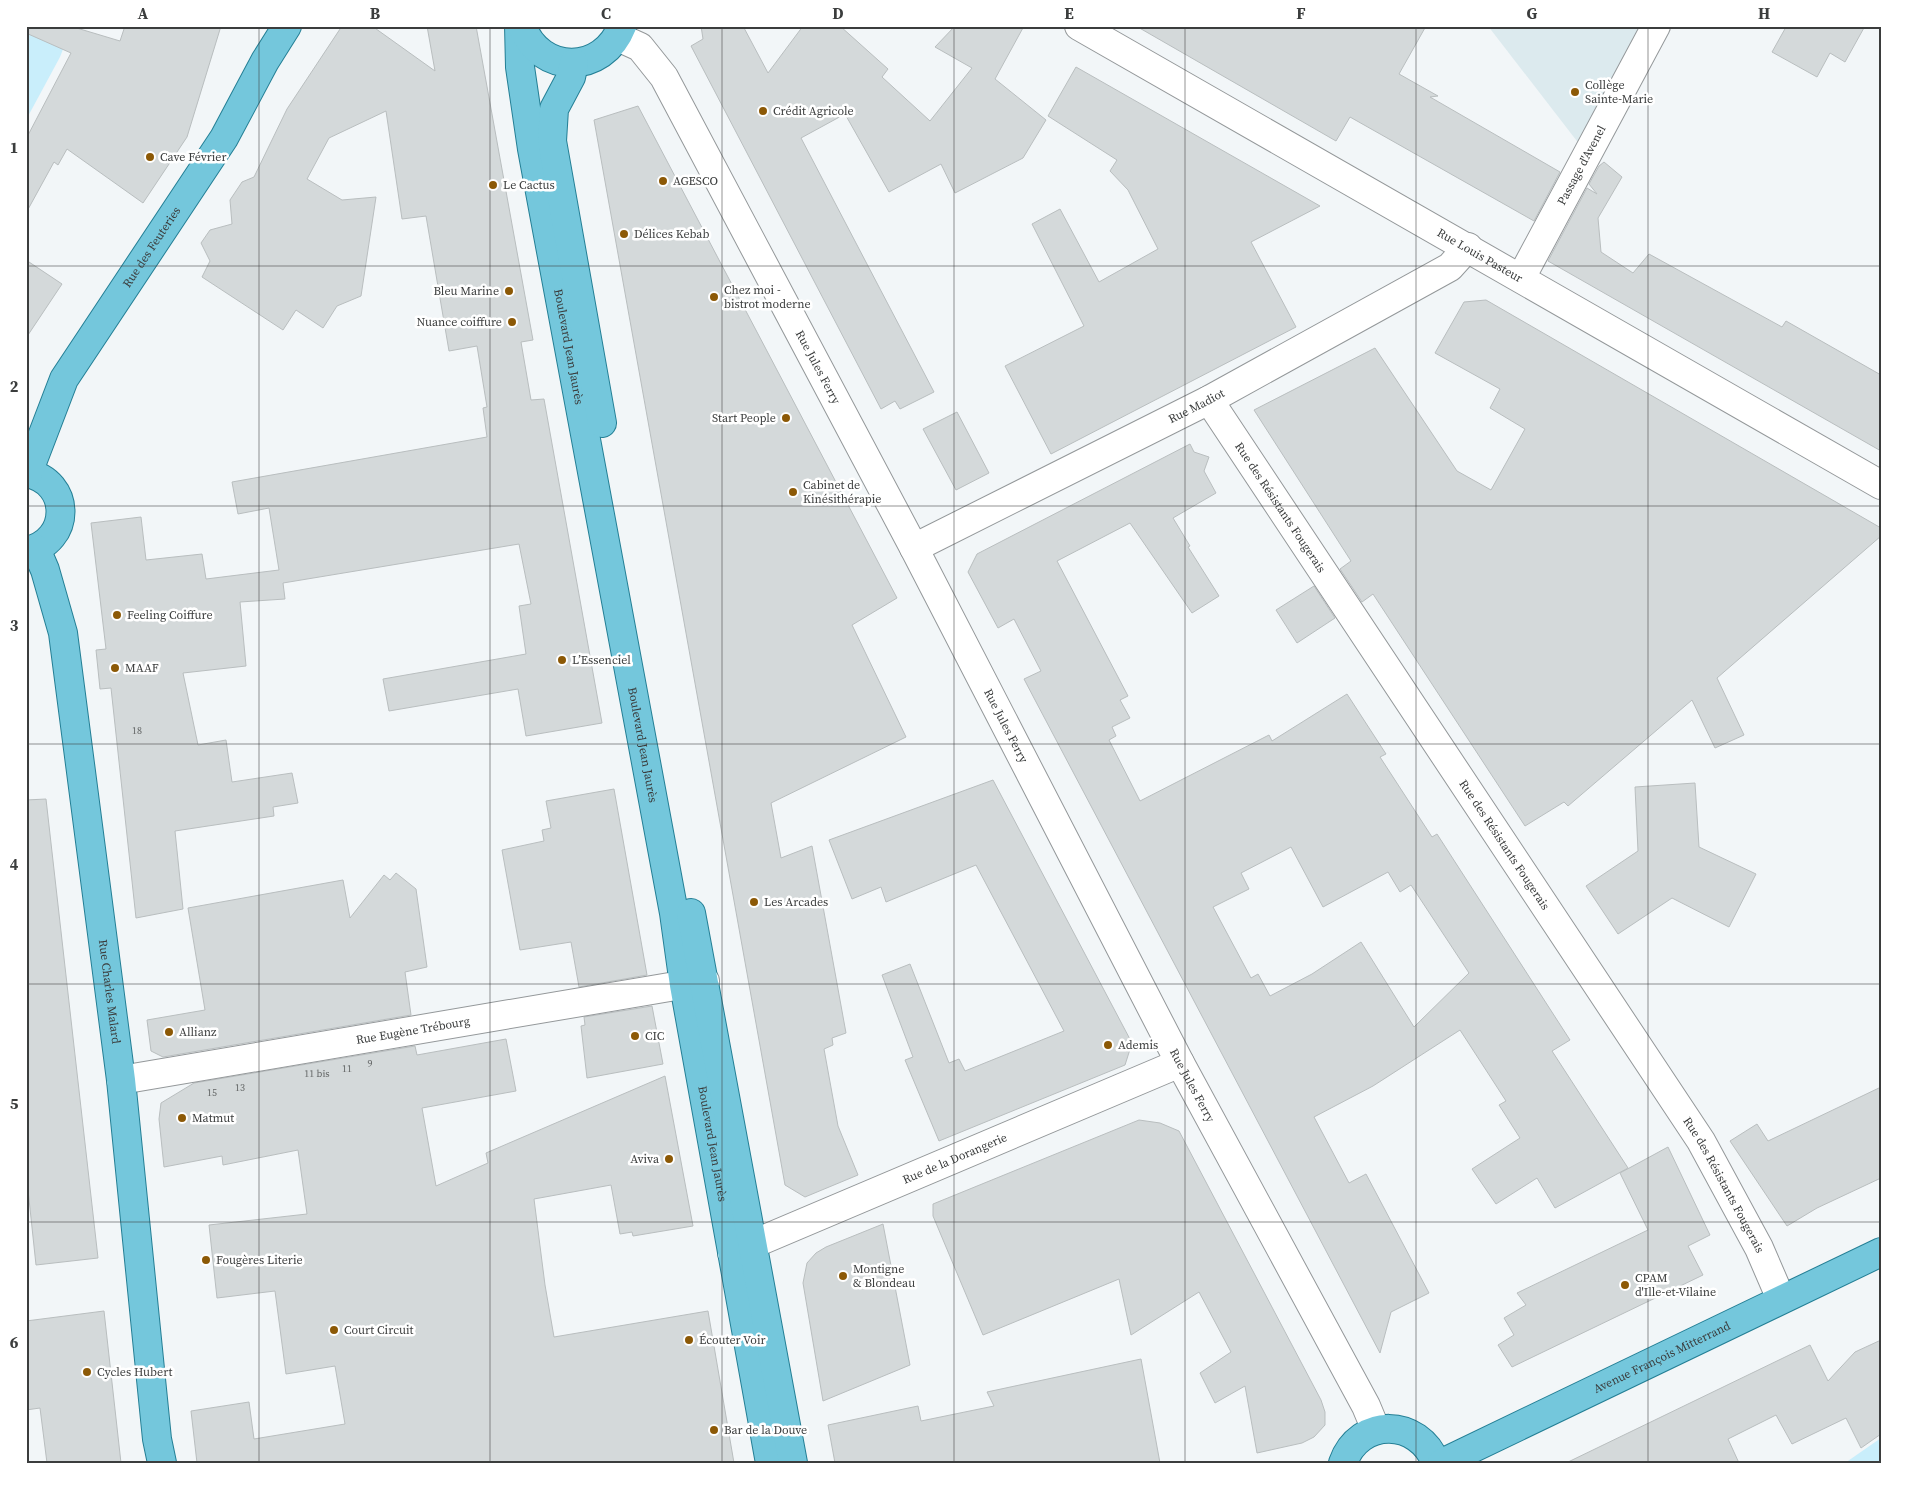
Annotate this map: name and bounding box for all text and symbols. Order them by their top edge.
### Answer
text: A [138,2,149,24]
text: B [370,2,381,24]
text: C [601,2,611,24]
text: D [832,2,844,24]
text: E [1064,2,1074,24]
text: F [1296,2,1306,24]
text: G [1527,2,1538,24]
text: H [1758,2,1770,24]
place label: Collège Sainte-Marie [1585,77,1653,107]
marker: Collège Sainte-Marie [1569,86,1581,98]
place label: Crédit Agricole [773,103,854,119]
marker: Crédit Agricole [757,105,769,117]
street label: Passage d'Avenel [1553,122,1610,208]
text: 1 [10,136,18,158]
place label: Cave Février [160,149,227,165]
marker: Cave Février [144,151,156,163]
place label: AGESCO [673,173,718,189]
marker: AGESCO [657,175,669,187]
place label: Le Cactus [503,177,555,193]
marker: Le Cactus [487,179,499,191]
street label: Rue des Feuteries [119,203,184,291]
street label: Rue Louis Pasteur [1434,225,1526,286]
place label: Délices Kebab [634,226,709,242]
marker: Délices Kebab [618,228,630,240]
place label: Chez moi - bistrot moderne [724,282,811,312]
place label: Bleu Marine [433,283,499,299]
marker: Bleu Marine [503,285,515,297]
street label: Boulevard Jean Jaurès [550,288,587,406]
marker: Chez moi - bistrot moderne [708,291,720,303]
place label: Nuance coiffure [416,314,502,330]
marker: Nuance coiffure [506,316,518,328]
street label: Rue Jules Ferry [792,327,845,408]
text: 2 [10,375,19,397]
street label: Rue Madiot [1166,385,1227,427]
place label: Start People [712,410,776,426]
marker: Start People [780,412,792,424]
street label: Rue des Résistants Fougerais [1231,439,1329,576]
place label: Cabinet de Kinésithérapie [803,477,882,507]
marker: Cabinet de Kinésithérapie [787,486,799,498]
place label: Feeling Coiffure [127,607,213,623]
marker: Feeling Coiffure [111,609,123,621]
text: 3 [10,614,19,636]
place label: L’Essenciel [572,652,631,668]
marker: L’Essenciel [556,654,568,666]
place label: MAAF [125,660,159,676]
marker: MAAF [109,662,121,674]
street label: Boulevard Jean Jaurès [624,686,661,804]
street label: Rue Jules Ferry [980,686,1032,766]
house number: 18 [132,724,142,737]
street label: Rue des Résistants Fougerais [1455,777,1553,913]
text: 4 [10,853,19,875]
place label: Les Arcades [764,894,828,910]
marker: Les Arcades [748,896,760,908]
street label: Rue Charles Malard [95,939,124,1045]
street label: Rue Eugène Trébourg [355,1013,471,1048]
place label: Allianz [179,1024,217,1040]
marker: Allianz [163,1026,175,1038]
place label: CIC [645,1028,665,1044]
marker: CIC [629,1030,641,1042]
place label: Ademis [1118,1037,1158,1053]
marker: Ademis [1102,1039,1114,1051]
street label: Rue Jules Ferry [1166,1046,1219,1126]
house number: 9 [368,1057,373,1070]
house number: 11 [342,1062,352,1075]
house number: 11 bis [304,1067,330,1080]
house number: 13 [235,1081,245,1094]
street label: Boulevard Jean Jaurès [694,1085,731,1203]
house number: 15 [207,1086,217,1099]
text: 5 [10,1092,19,1114]
place label: Matmut [192,1110,234,1126]
marker: Matmut [176,1112,188,1124]
street label: Rue des Résistants Fougerais [1679,1114,1768,1255]
street label: Rue de la Dorangerie [900,1129,1009,1188]
place label: Aviva [630,1151,660,1167]
marker: Aviva [663,1153,675,1165]
place label: Fougères Literie [216,1252,303,1268]
marker: Fougères Literie [200,1254,212,1266]
place label: Montigne & Blondeau [853,1261,915,1291]
marker: Montigne & Blondeau [837,1270,849,1282]
place label: CPAM d'Ille-et-Vilaine [1635,1270,1716,1300]
marker: CPAM d'Ille-et-Vilaine [1619,1279,1631,1291]
street label: Avenue François Mitterrand [1591,1318,1733,1397]
place label: Court Circuit [344,1322,414,1338]
marker: Court Circuit [328,1324,340,1336]
text: 6 [10,1331,19,1353]
place label: Écouter Voir [699,1332,766,1348]
marker: Écouter Voir [683,1334,695,1346]
place label: Cycles Hubert [97,1364,172,1380]
marker: Cycles Hubert [81,1366,93,1378]
place label: Bar de la Douve [724,1422,807,1438]
marker: Bar de la Douve [708,1424,720,1436]

